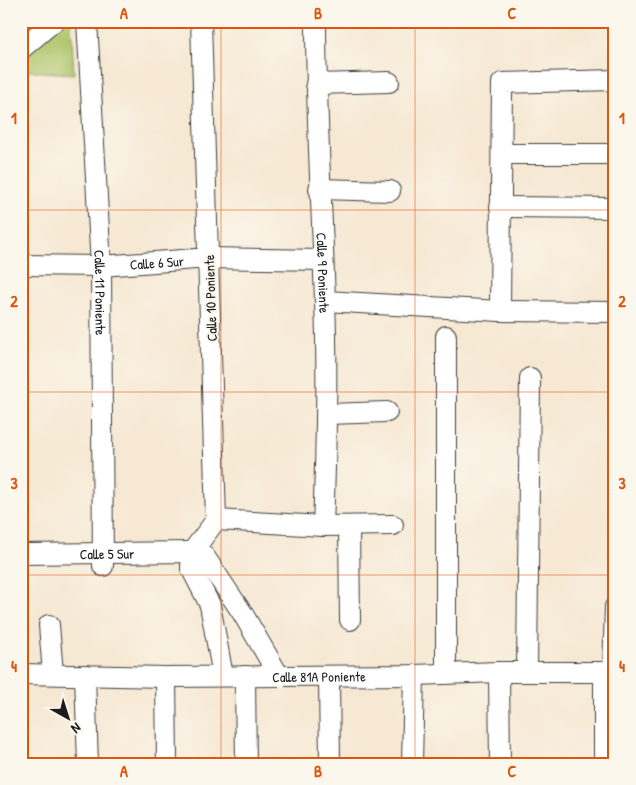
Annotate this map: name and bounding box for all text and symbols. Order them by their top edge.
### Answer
text: A [120,2,128,24]
text: B [314,2,322,24]
text: C [508,2,517,24]
text: 1 [11,107,17,129]
text: 1 [619,107,625,129]
street label: Calle 9 Poniente [313,232,335,314]
street label: Calle 11 Poniente [91,249,111,336]
street label: Calle 6 Sur [129,250,185,273]
street label: Calle 10 Poniente [199,254,221,342]
text: 2 [10,290,18,312]
text: 2 [618,290,626,312]
text: 3 [10,472,18,494]
text: 3 [618,472,626,494]
street label: Calle 5 Sur [80,543,135,563]
text: 4 [11,655,17,677]
text: 4 [619,655,625,677]
street label: Calle 81A Poniente [272,666,366,686]
north arrow [42,692,92,742]
text: N [67,719,85,739]
text: A [120,760,128,782]
text: B [314,760,322,782]
text: C [508,760,517,782]

